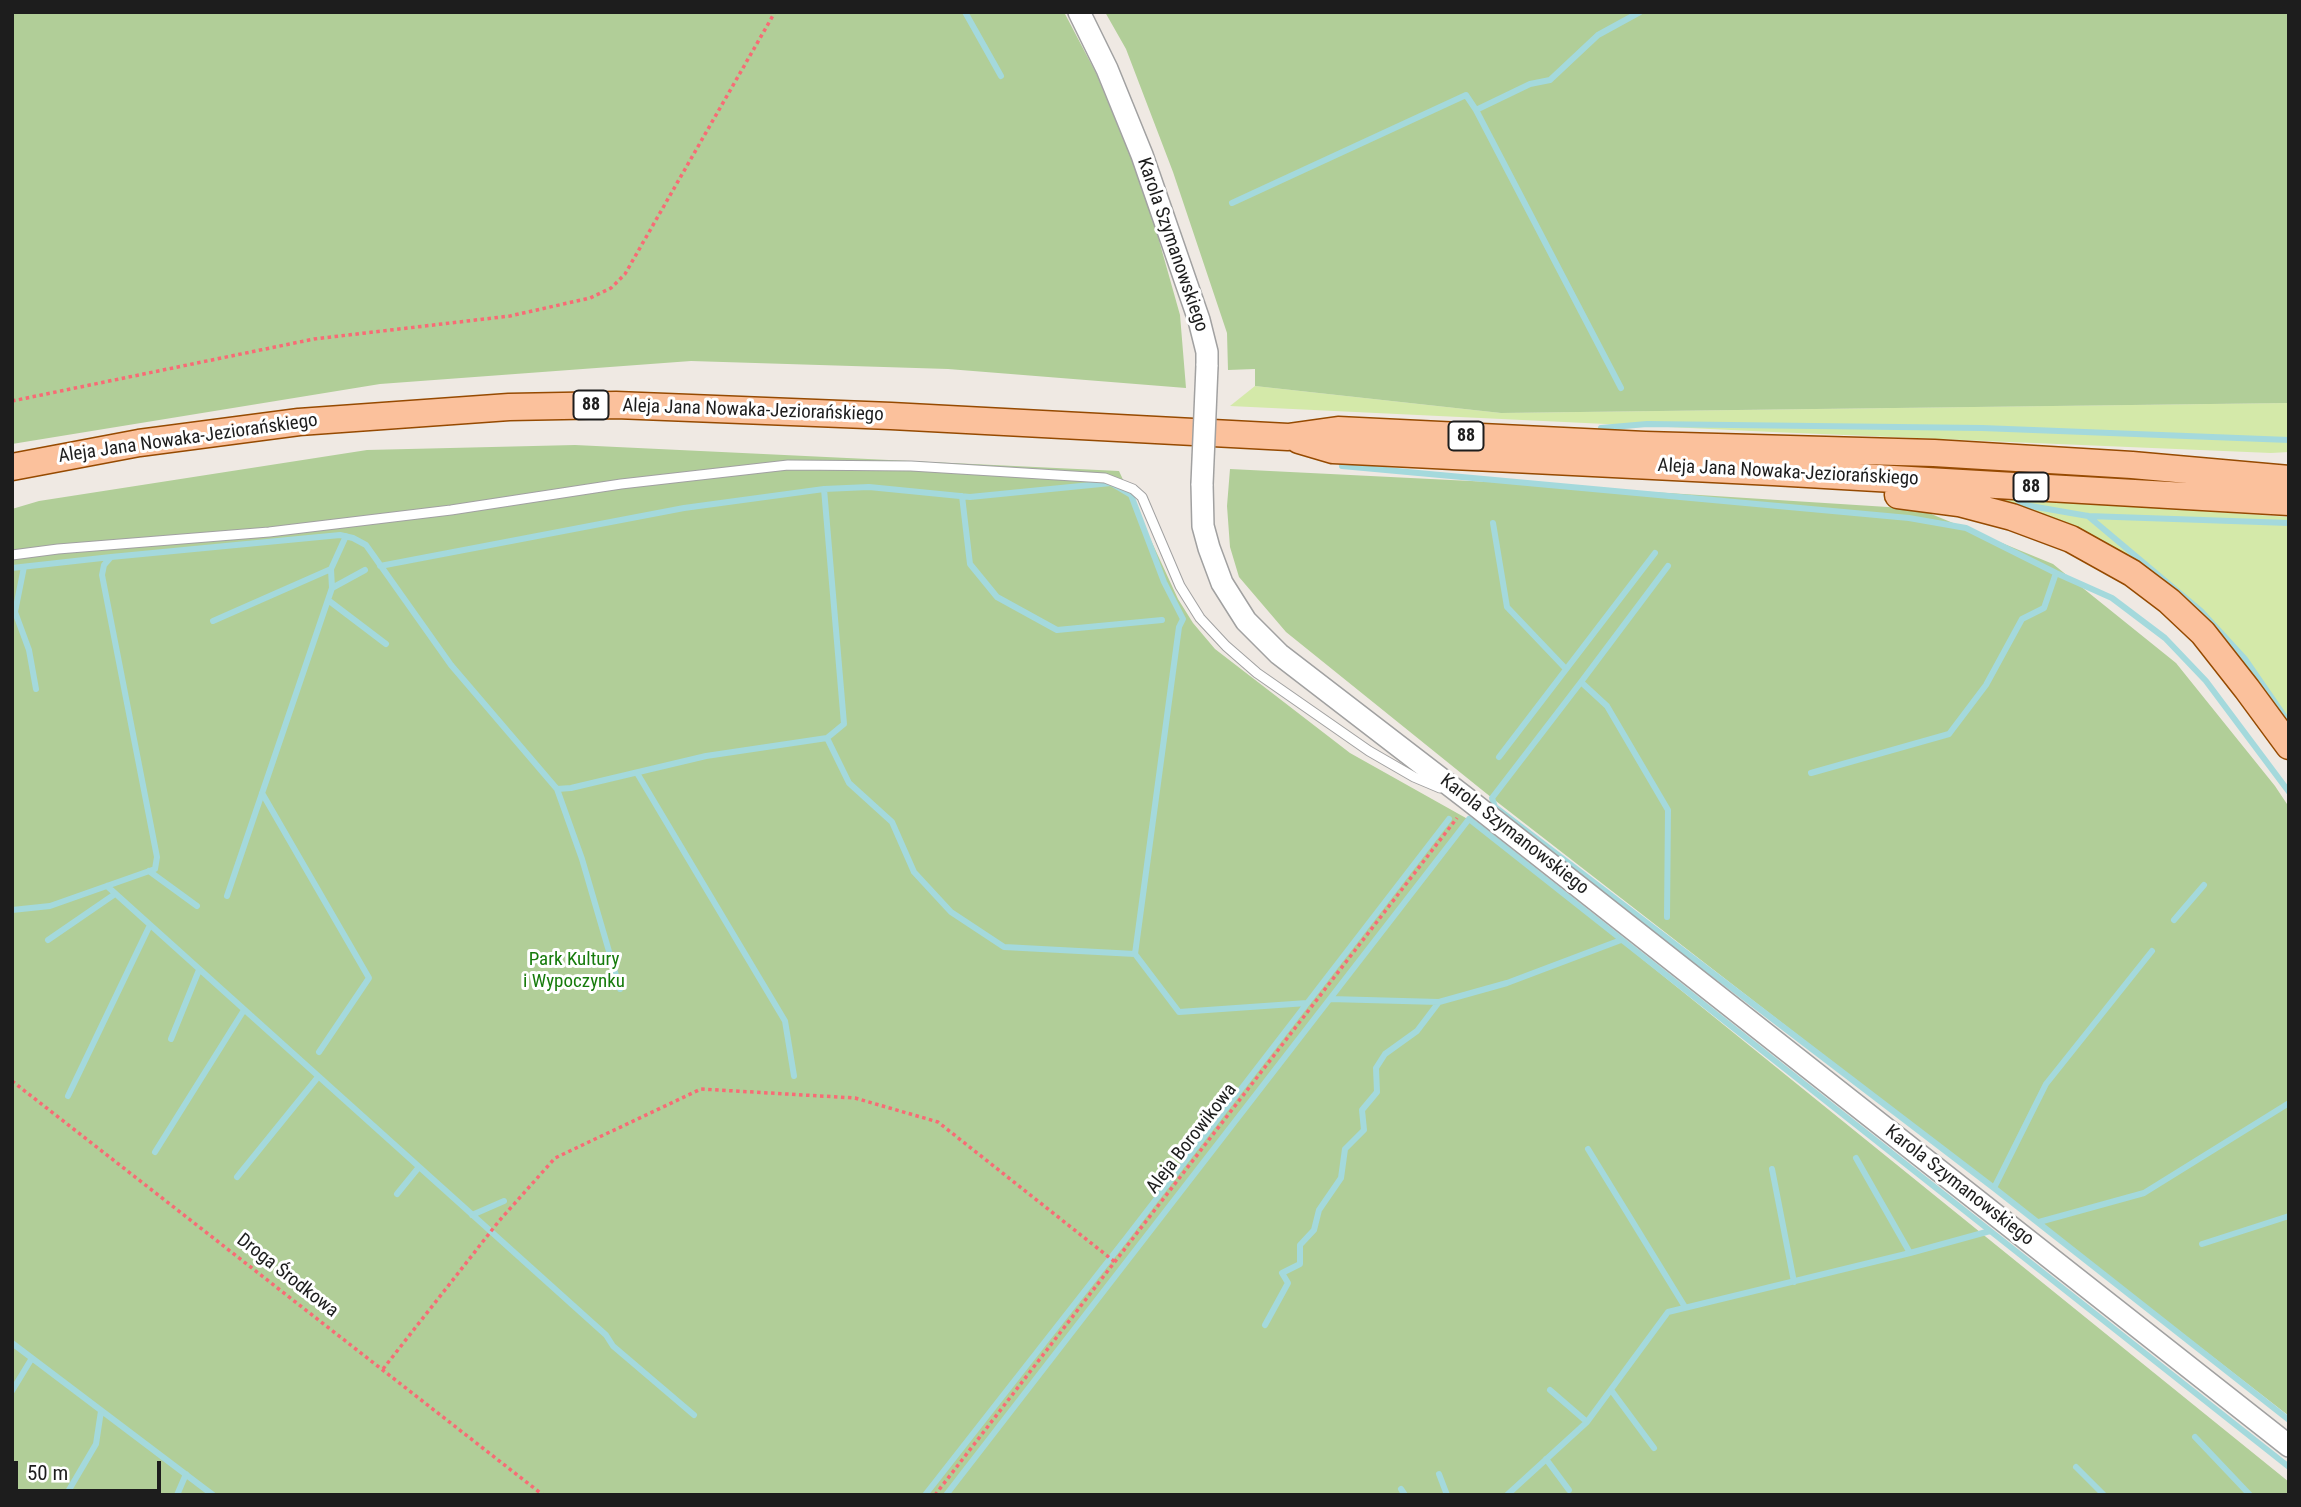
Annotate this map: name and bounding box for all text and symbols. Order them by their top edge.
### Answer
street label: Karola Szymanowskiego [1132,155,1212,335]
road number: 88 [574,390,608,419]
street label: Aleja Jana Nowaka-Jeziorańskiego [622,395,884,427]
street label: Aleja Jana Nowaka-Jeziorańskiego [57,410,319,468]
road number: 88 [1448,422,1484,450]
street label: Aleja Jana Nowaka-Jeziorańskiego [1657,455,1919,491]
road number: 88 [2014,472,2048,502]
street label: Karola Szymanowskiego [1435,770,1593,900]
park label: Park Kultury i Wypoczynku [523,949,625,993]
street label: Aleja Borowikowa [1142,1079,1242,1199]
street label: Karola Szymanowskiego [1880,1121,2038,1251]
street label: Droga Środkowa [232,1229,342,1323]
scale bar [18,1448,164,1492]
text: 50 m [27,1461,68,1485]

